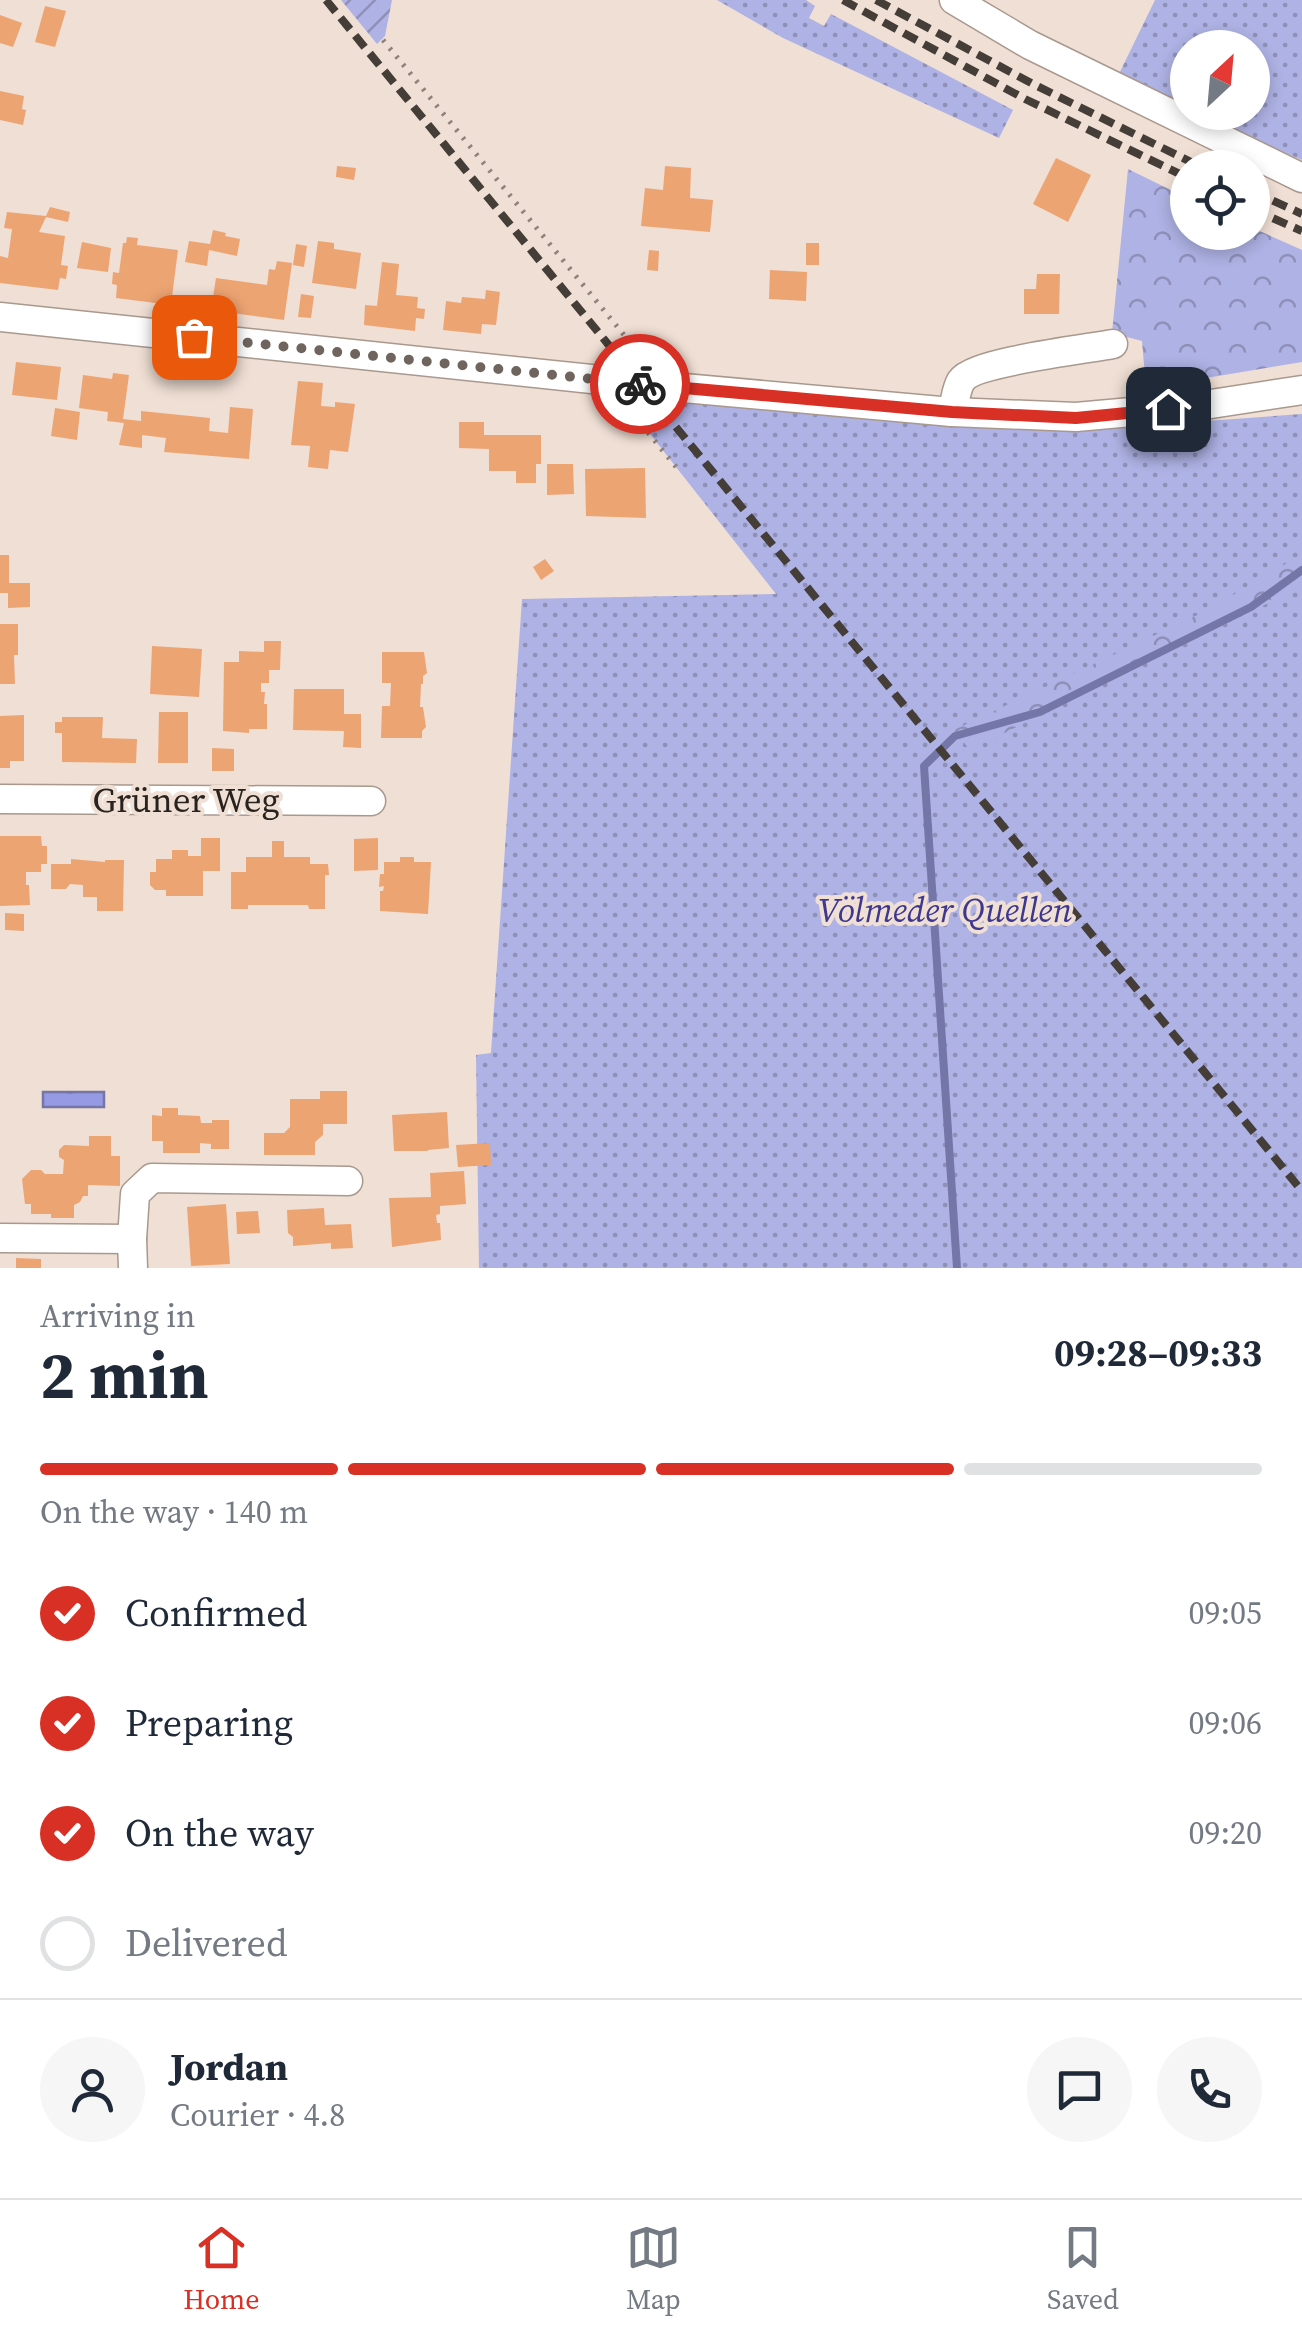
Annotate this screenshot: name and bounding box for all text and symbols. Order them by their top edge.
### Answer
north arrow [1170,30,1270,130]
map controls [1170,30,1270,250]
button: locate [1170,150,1270,250]
pin [152,295,237,380]
icon: bag [167,310,222,365]
courier [590,334,690,434]
icon: bike [613,357,668,412]
pin [1126,367,1211,452]
icon: home [1141,382,1196,437]
street label: Grüner Weg [92,776,280,824]
park label: Völmeder Quellen [818,886,1072,934]
text: Arriving in [40,1294,195,1338]
text: 09:28–09:33 [1054,1327,1262,1379]
text: 2 min [40,1331,209,1420]
text: On the way · 140 m [40,1490,308,1534]
icon: check [40,1586,95,1641]
text: Confirmed [125,1587,307,1639]
text: 09:05 [1188,1591,1262,1635]
icon: check [40,1696,95,1751]
text: Preparing [125,1697,293,1749]
text: 09:06 [1188,1701,1262,1745]
icon: check [40,1806,95,1861]
text: On the way [125,1807,314,1859]
text: 09:20 [1188,1811,1262,1855]
text: Delivered [125,1917,288,1969]
button: person [40,2037,145,2142]
button: chat [1027,2037,1132,2142]
button: phone [1157,2037,1262,2142]
text: Jordan [170,2041,288,2093]
text: Courier · 4.8 [170,2093,345,2137]
tab: Home [183,2220,260,2318]
tab: Map [626,2220,681,2318]
tab: Saved [1047,2220,1119,2318]

